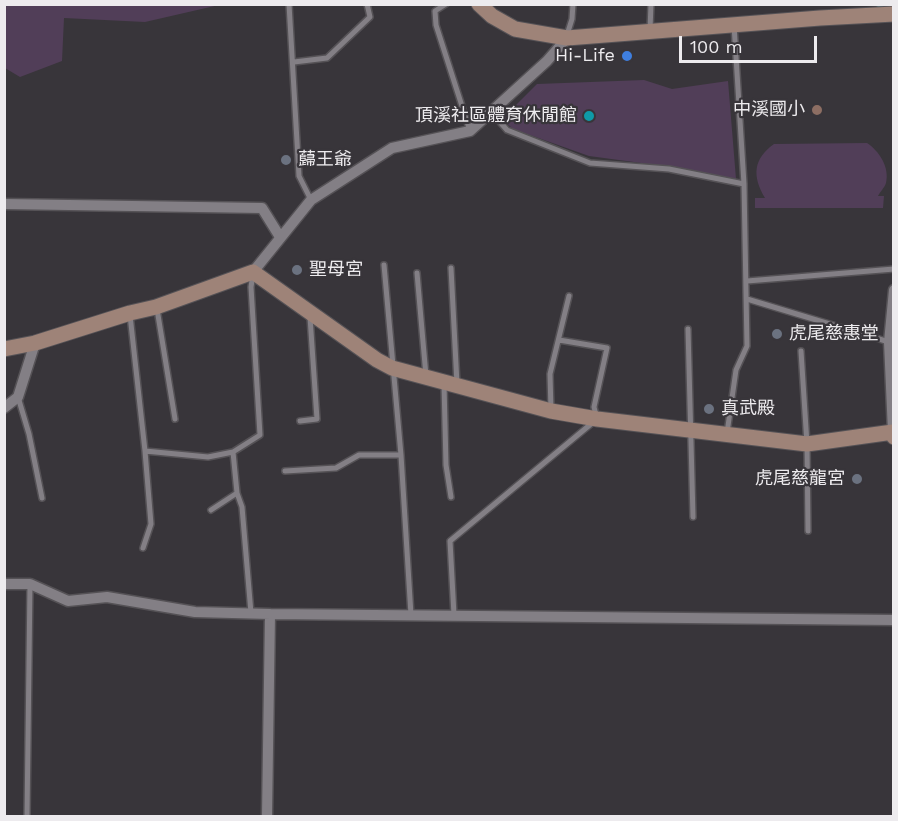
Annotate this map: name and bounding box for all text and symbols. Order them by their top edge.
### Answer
scale bar [682,24,820,62]
text: 100 m [690,36,743,57]
place label: Hi-Life [555,45,615,67]
marker: Hi-Life [620,49,634,63]
place label: 中溪國小 [733,99,805,121]
marker: 中溪國小 [810,103,824,117]
place label: 頂溪社區體育休閒館 [415,105,577,127]
marker: 頂溪社區體育休閒館 [582,109,596,123]
place label: 蘬王爺 [298,149,352,171]
marker: 蘬王爺 [279,153,293,167]
place label: 聖母宮 [309,259,363,281]
marker: 聖母宮 [290,263,304,277]
place label: 虎尾慈惠堂 [789,323,879,345]
marker: 虎尾慈惠堂 [770,327,784,341]
place label: 真武殿 [721,398,775,420]
marker: 真武殿 [702,402,716,416]
place label: 虎尾慈龍宮 [755,468,845,490]
marker: 虎尾慈龍宮 [850,472,864,486]

